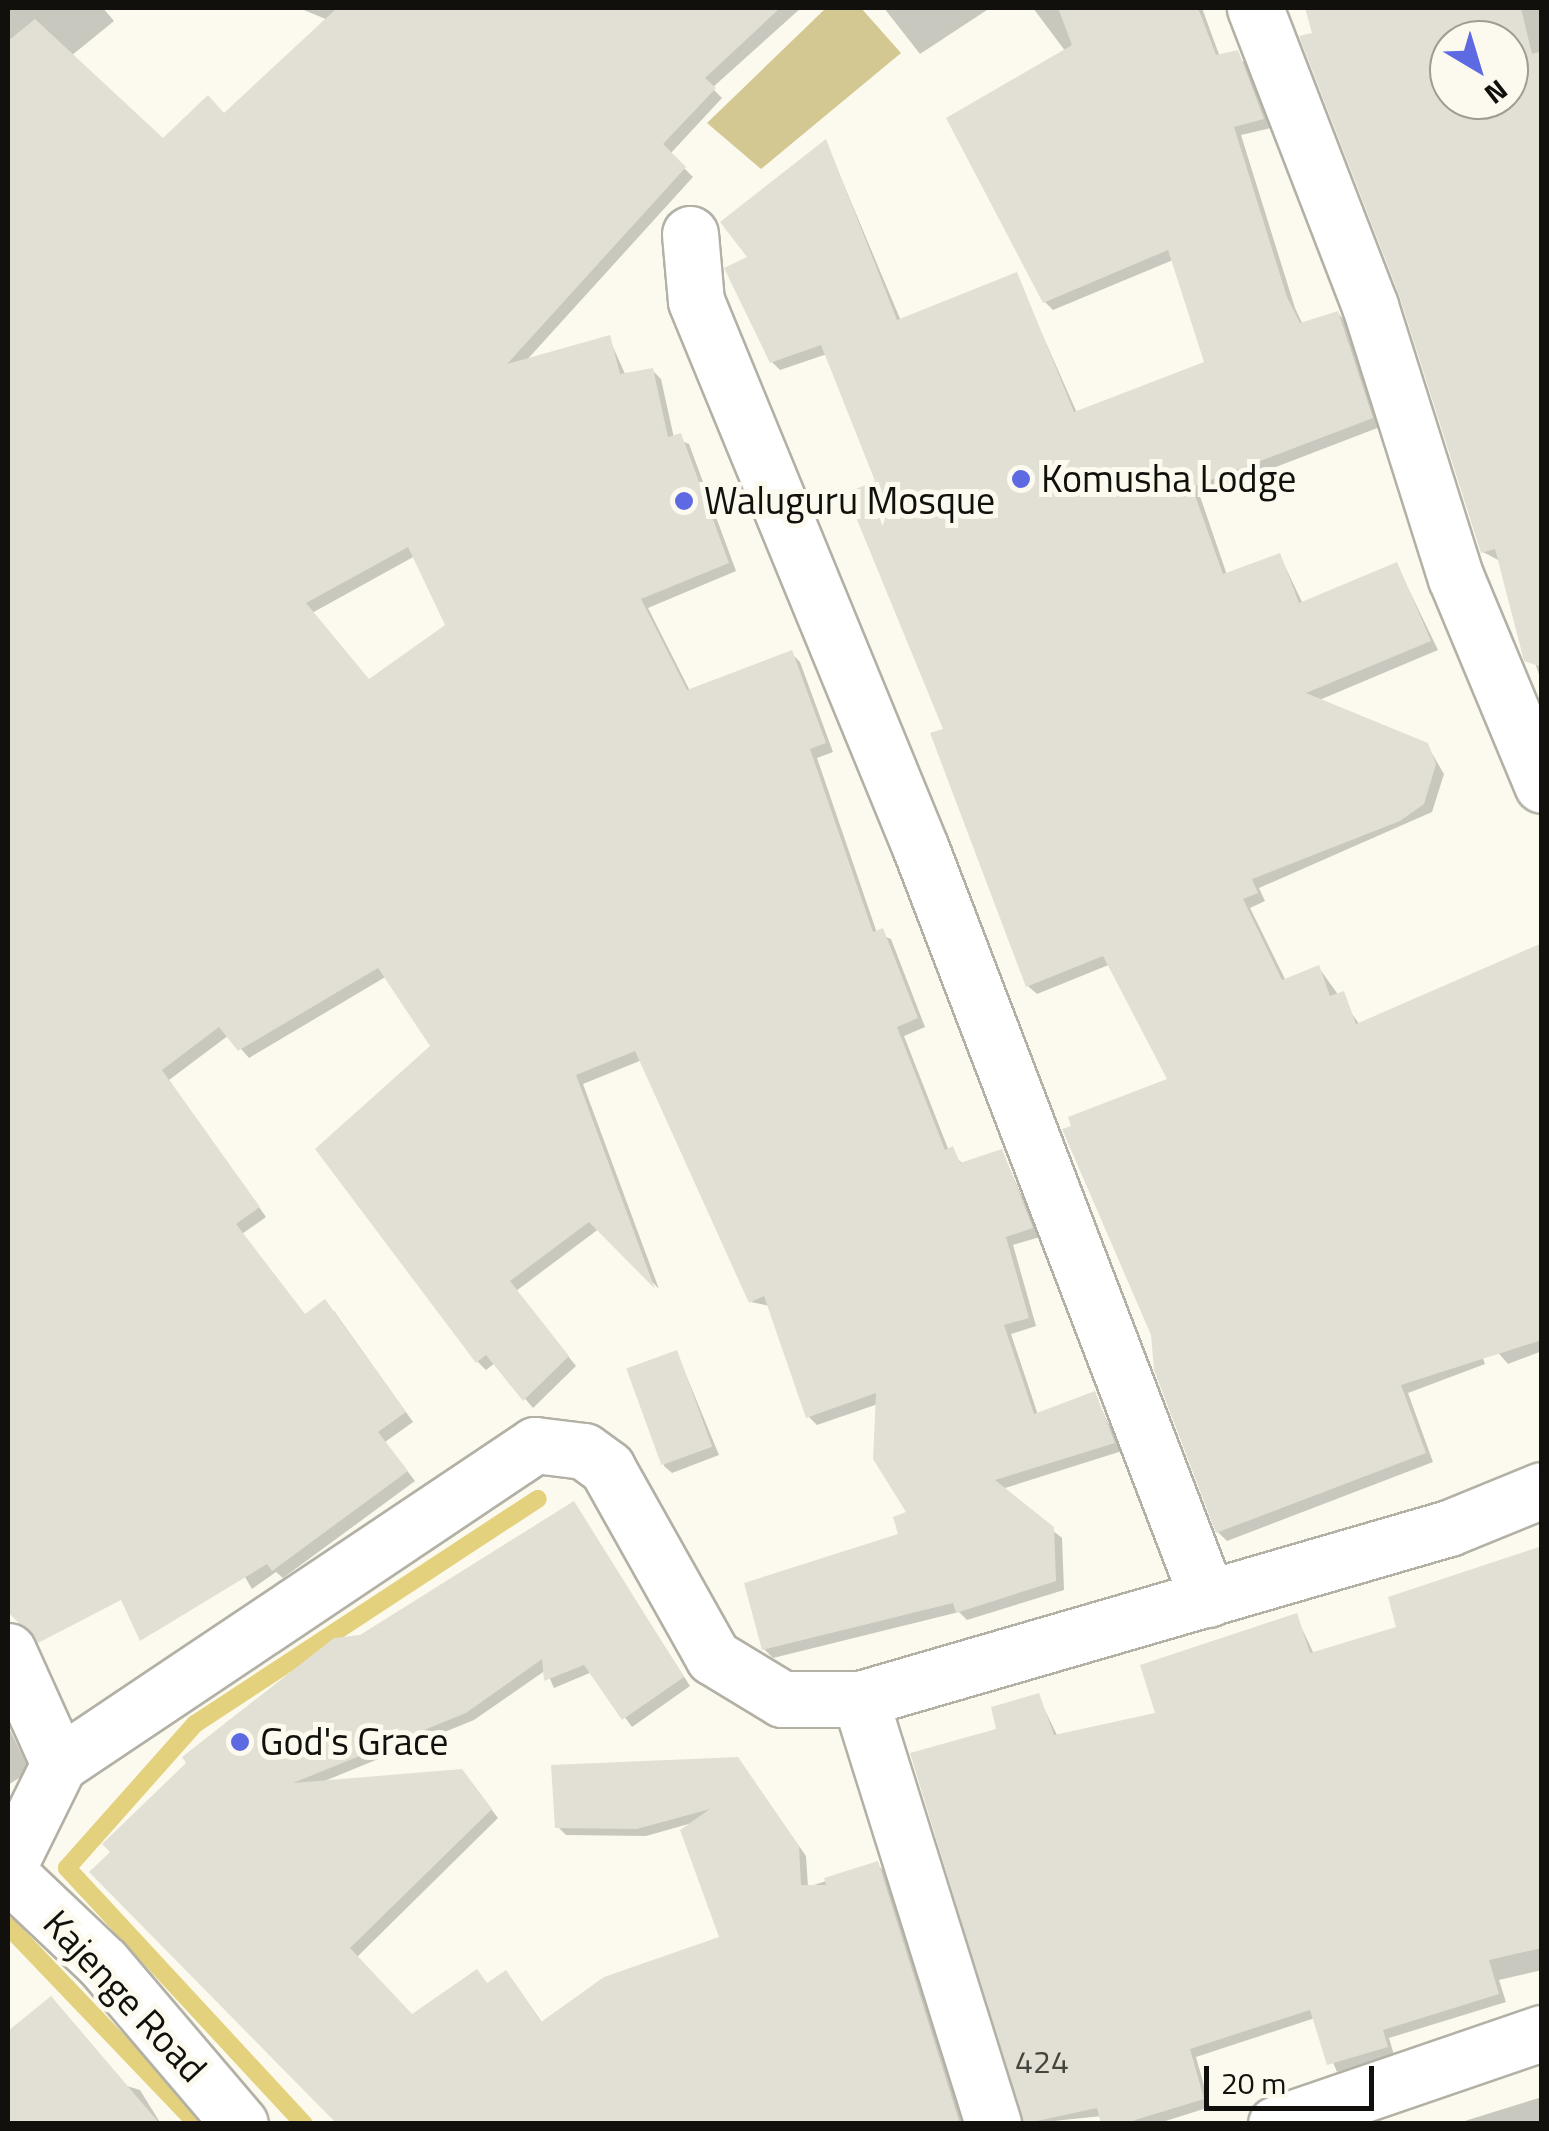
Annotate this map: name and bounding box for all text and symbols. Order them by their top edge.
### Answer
north arrow [1429,20,1529,120]
text: N [1476,70,1517,115]
place label: Komusha Lodge [1041,456,1296,502]
marker: Komusha Lodge [1010,468,1032,490]
place label: Waluguru Mosque [704,478,995,524]
marker: Waluguru Mosque [673,490,695,512]
place label: God's Grace [260,1719,448,1765]
marker: God's Grace [229,1731,251,1753]
street label: Kajenge Road [34,1901,216,2091]
house number: 424 [1015,2042,1069,2080]
scale bar [1209,2046,1379,2108]
text: 20 m [1221,2060,1286,2106]

